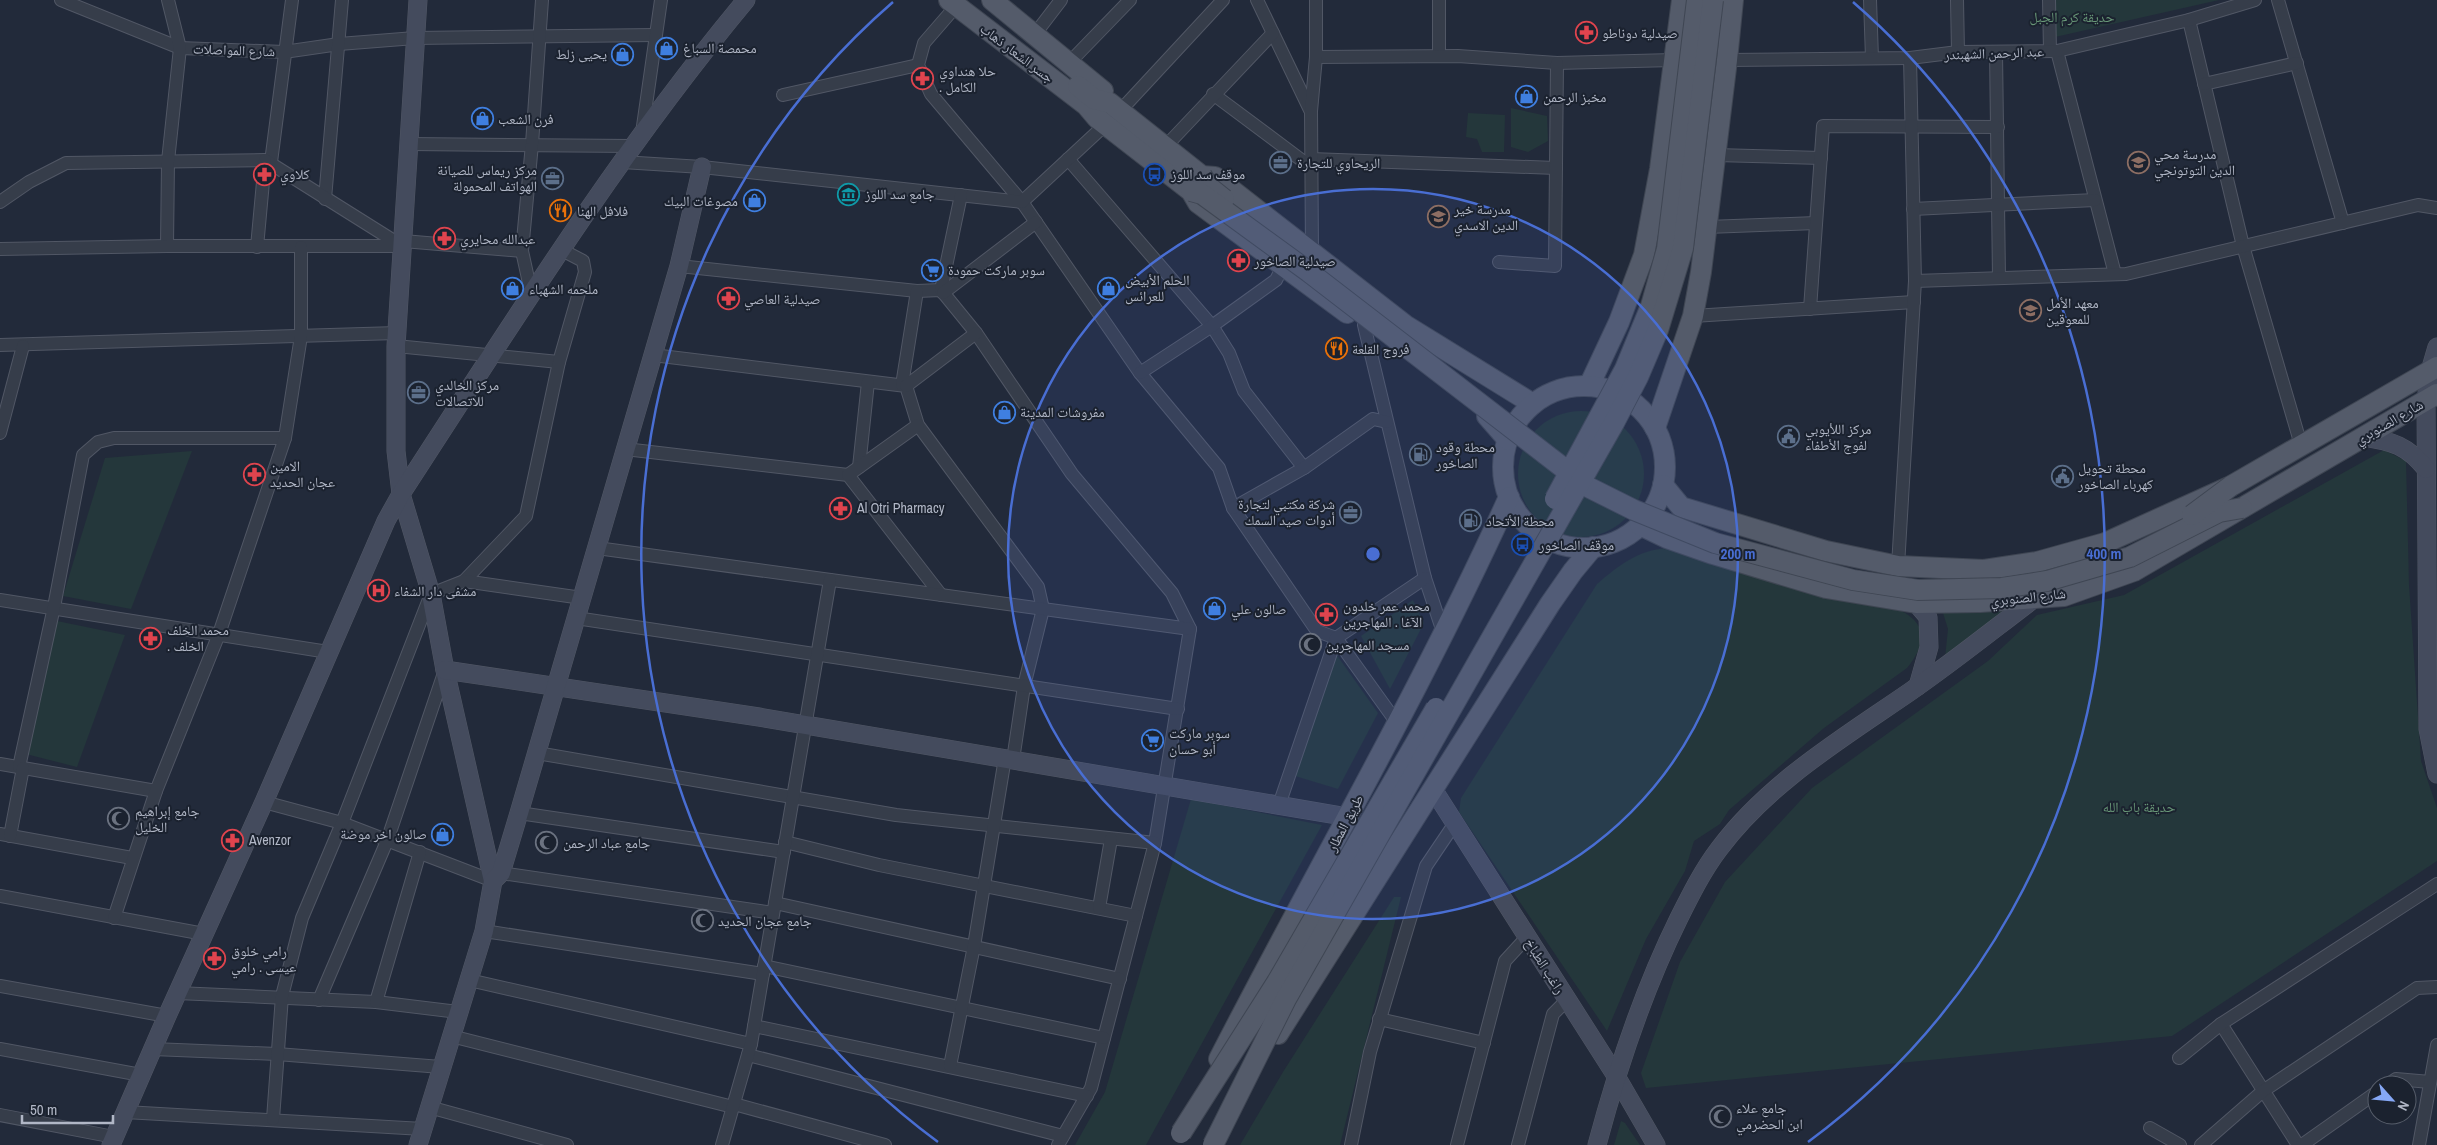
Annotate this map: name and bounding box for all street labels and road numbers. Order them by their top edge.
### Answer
street label: جسر الشعار ذهاب [977,19,1058,87]
street label: شارع المواصلات [193,40,275,61]
street label: عبد الرحمن الشهبندر [1943,42,2044,64]
street label: شارع الصنوبري [2352,395,2428,451]
street label: شارع الصنوبري [1989,584,2067,612]
street label: طريق المطار [1322,792,1368,856]
street label: راغب الطباخ [1520,935,1569,998]

